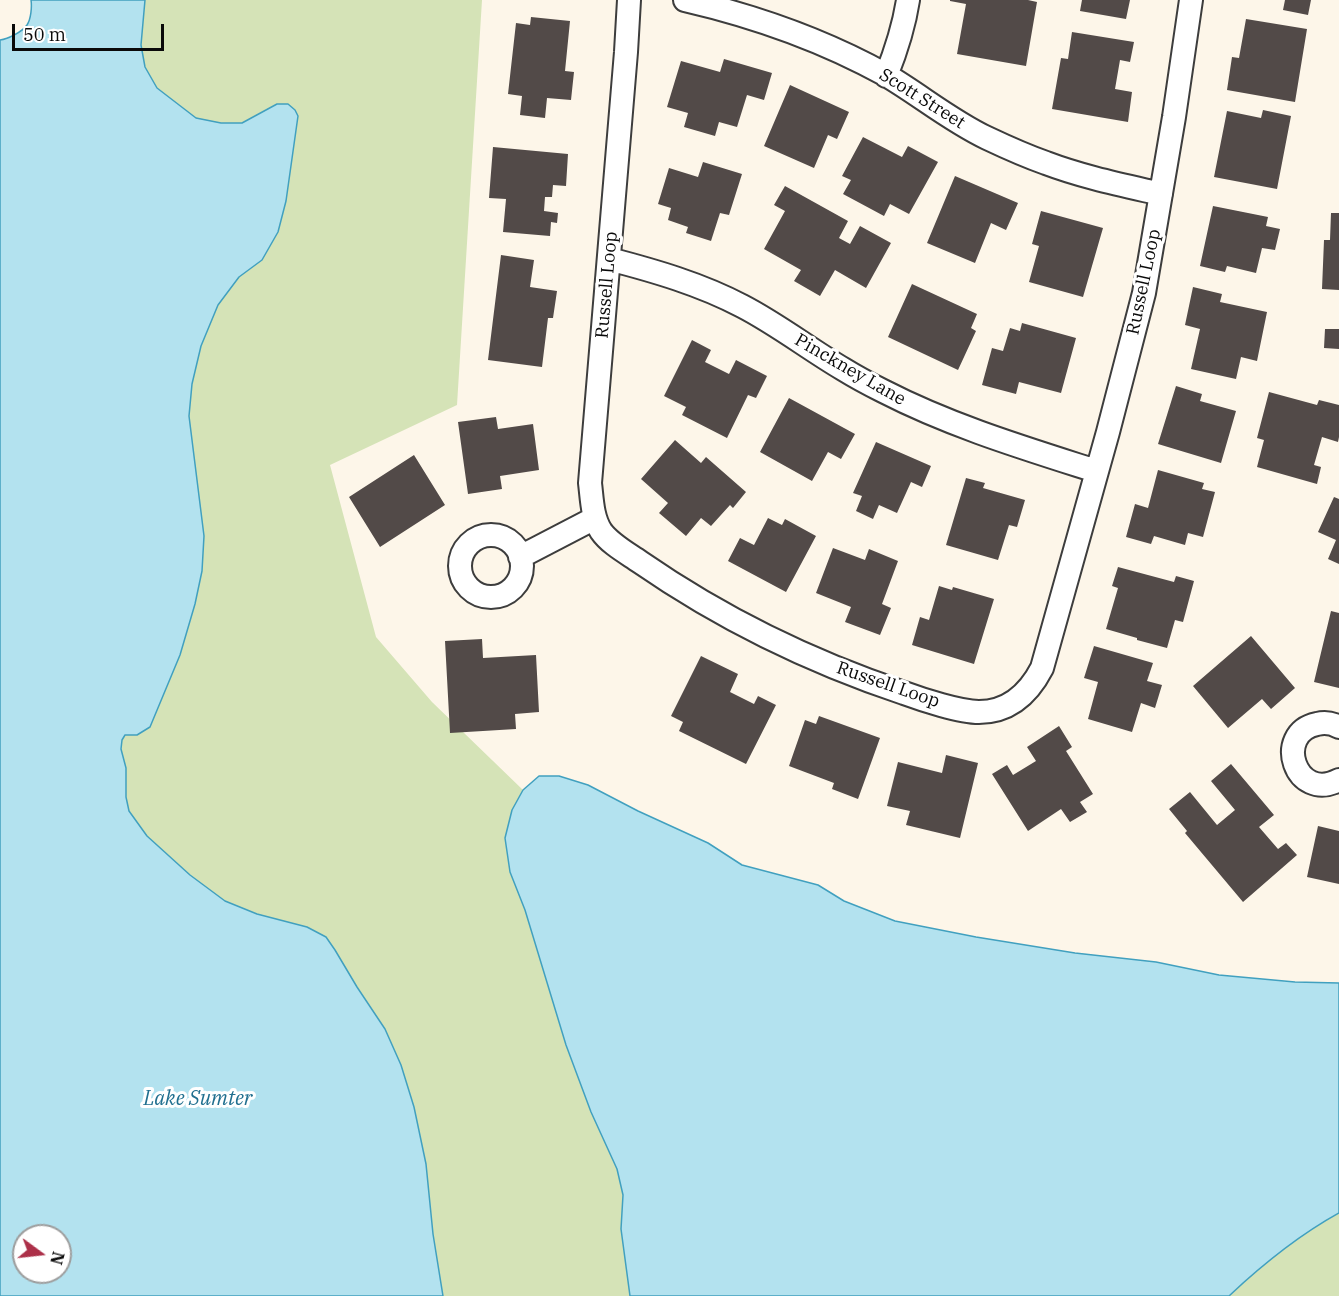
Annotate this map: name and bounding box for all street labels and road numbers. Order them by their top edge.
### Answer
street label: Scott Street [875,64,969,134]
street label: Russell Loop [1122,227,1166,337]
street label: Russell Loop [592,231,622,339]
street label: Pinckney Lane [791,329,909,411]
street label: Russell Loop [834,657,942,713]

